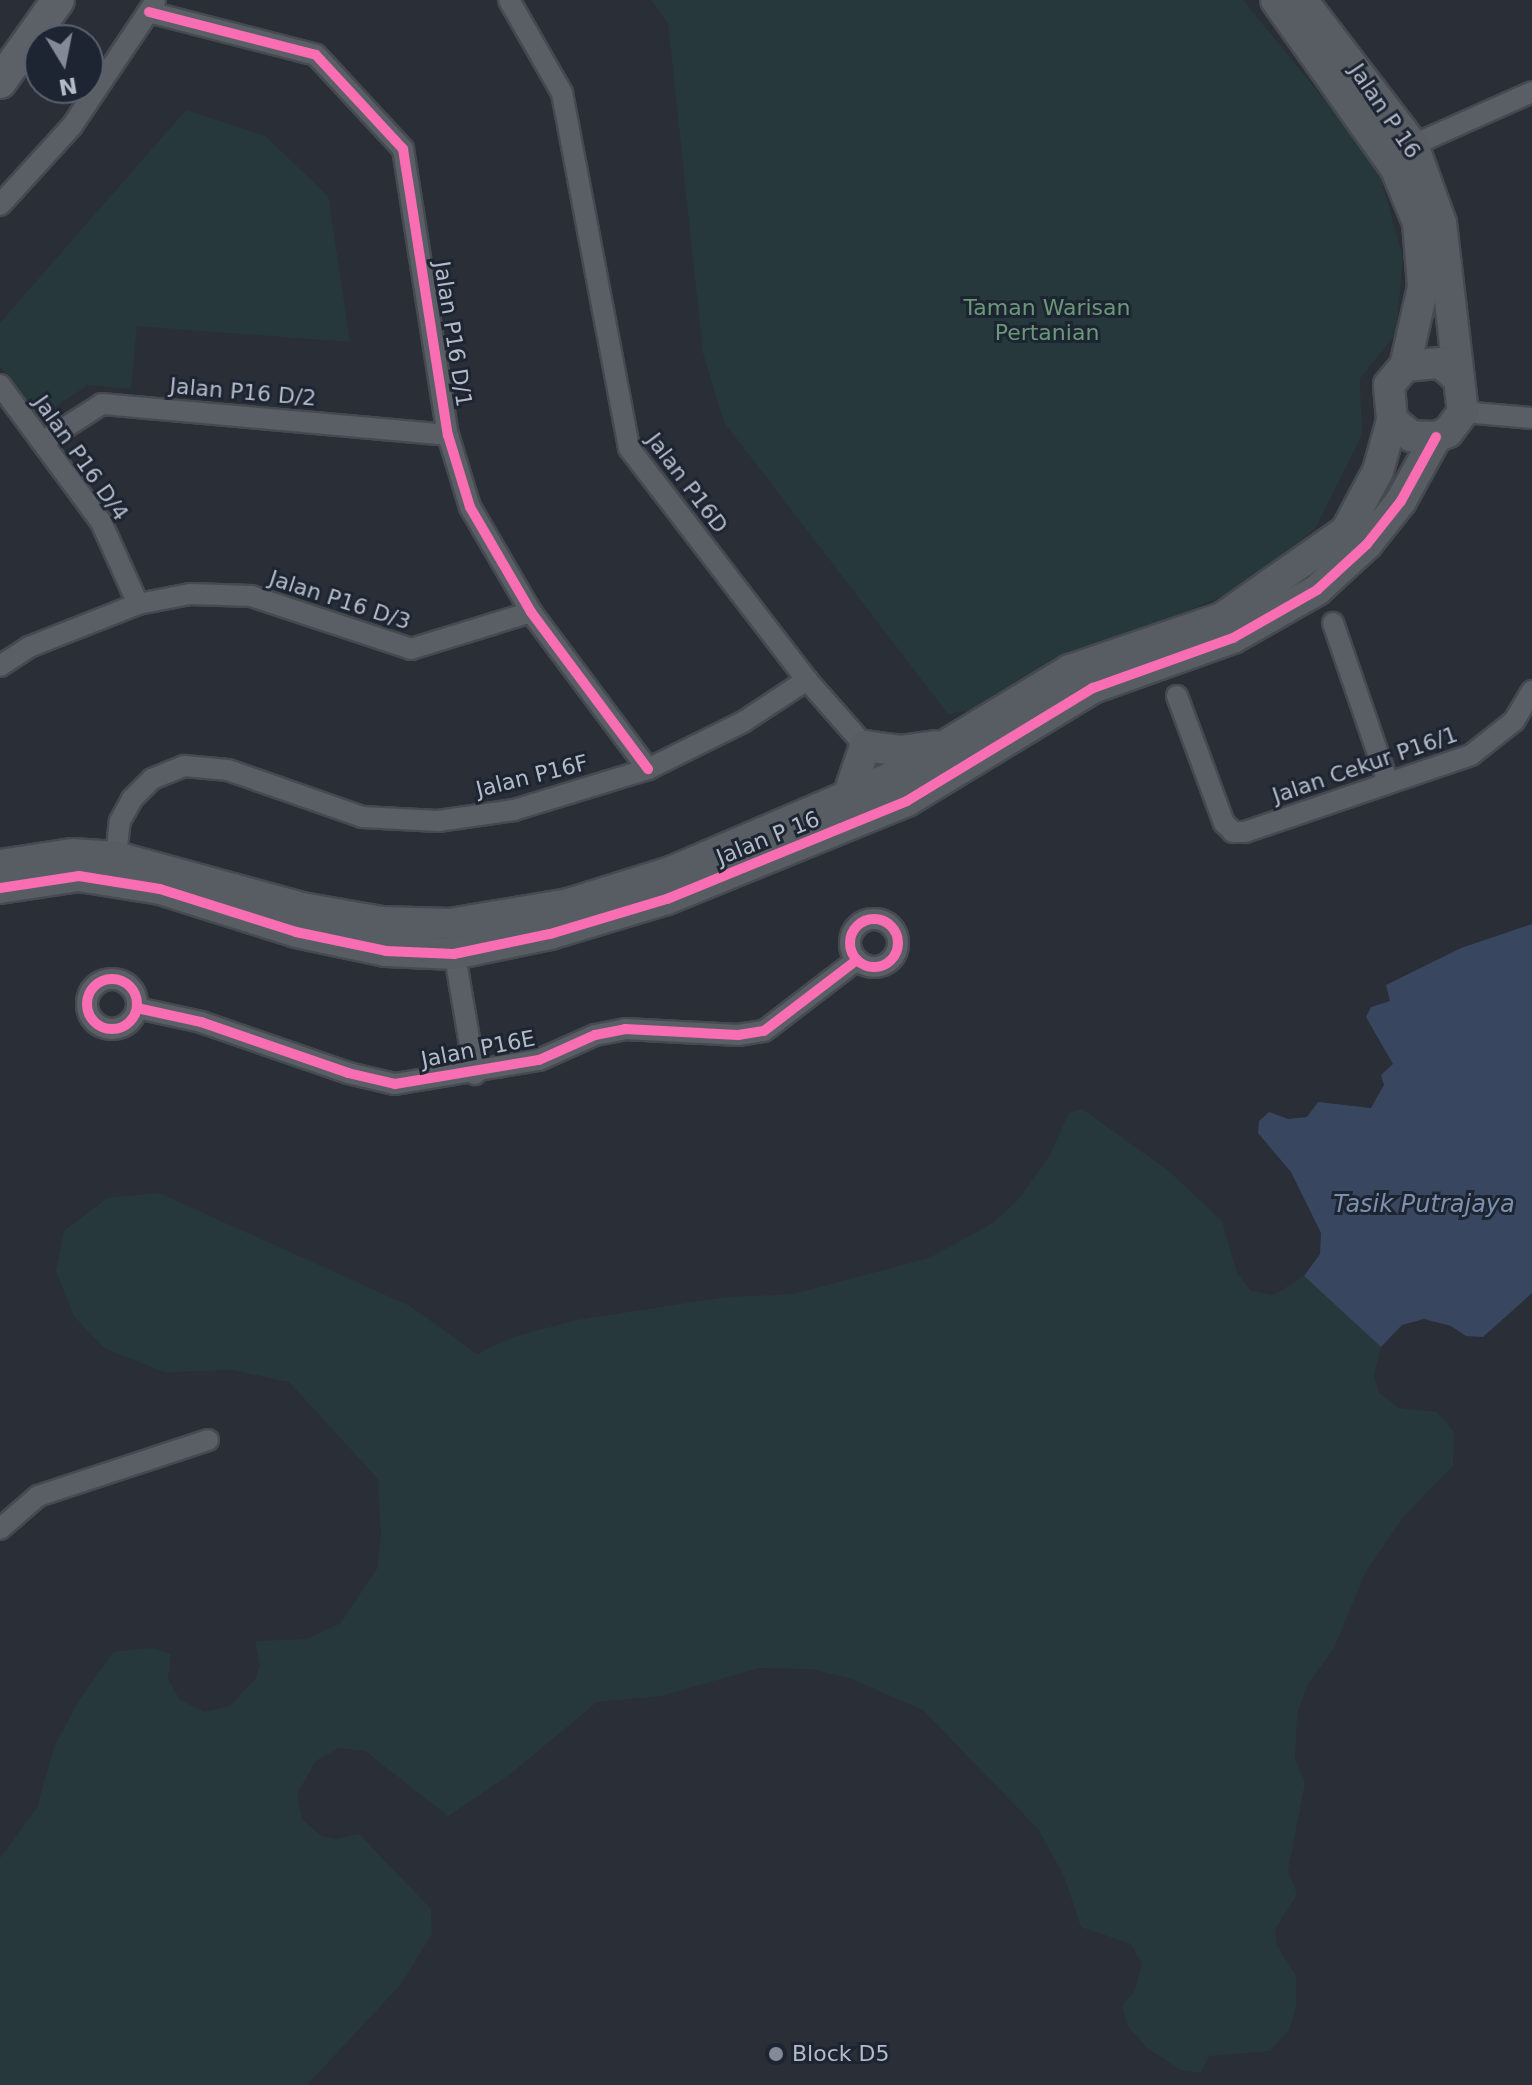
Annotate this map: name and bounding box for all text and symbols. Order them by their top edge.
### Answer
north arrow [24,24,104,104]
street label: Jalan P 16 [1344,59,1426,163]
text: N [57,72,79,100]
street label: Jalan P16 D/1 [428,259,478,409]
park label: Taman Warisan Pertanian [964,294,1130,346]
street label: Jalan P16 D/2 [169,372,317,412]
street label: Jalan P16 D/4 [28,390,134,526]
street label: Jalan P16D [641,428,733,538]
street label: Jalan P16 D/3 [266,565,414,635]
street label: Jalan Cekur P16/1 [1269,721,1461,809]
street label: Jalan P16F [473,749,591,803]
street label: Jalan P 16 [713,805,823,871]
street label: Jalan P16E [419,1025,537,1073]
water label: Tasik Putrajaya [1333,1191,1515,1219]
place label: Block D5 [792,2041,889,2067]
marker: Block D5 [767,2045,785,2063]

